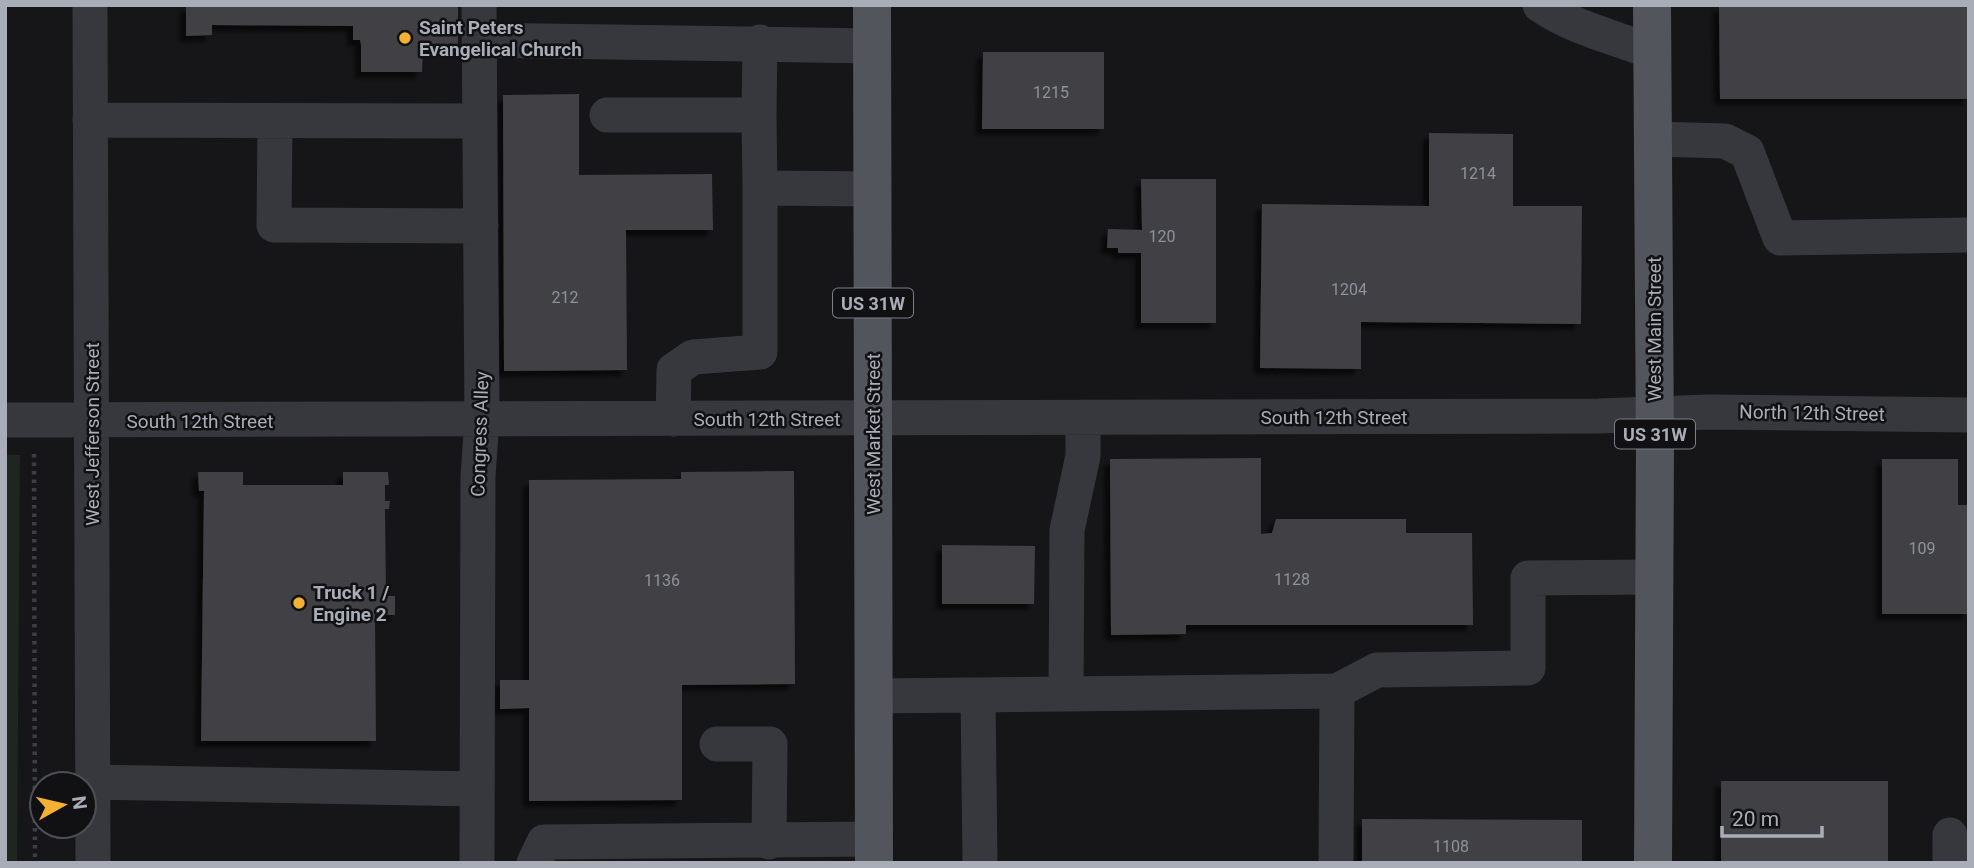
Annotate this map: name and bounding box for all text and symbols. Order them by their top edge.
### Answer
place label: Saint Peters Evangelical Church [419,16,582,61]
marker: Saint Peters Evangelical Church [397,30,413,46]
house number: 1215 [1033,83,1069,102]
house number: 1214 [1460,164,1496,183]
house number: 120 [1149,227,1175,246]
street label: West Main Street [1643,257,1666,401]
house number: 1204 [1331,280,1367,299]
house number: 212 [552,288,578,307]
road number: US 31W [833,288,913,318]
street label: West Jefferson Street [81,342,104,526]
street label: West Market Street [862,353,885,515]
street label: Congress Alley [466,371,494,497]
street label: North 12th Street [1739,400,1885,426]
street label: South 12th Street [1261,406,1407,429]
street label: South 12th Street [694,408,840,431]
street label: South 12th Street [127,410,273,433]
road number: US 31W [1615,420,1695,448]
house number: 109 [1909,539,1935,558]
house number: 1128 [1274,570,1310,589]
house number: 1136 [644,571,680,590]
place label: Truck 1 / Engine 2 [313,581,389,626]
marker: Truck 1 / Engine 2 [291,595,307,611]
north arrow [28,770,98,840]
text: N [67,794,92,811]
scale bar [1722,794,1822,838]
text: 20 m [1732,807,1779,831]
house number: 1108 [1433,837,1469,856]

